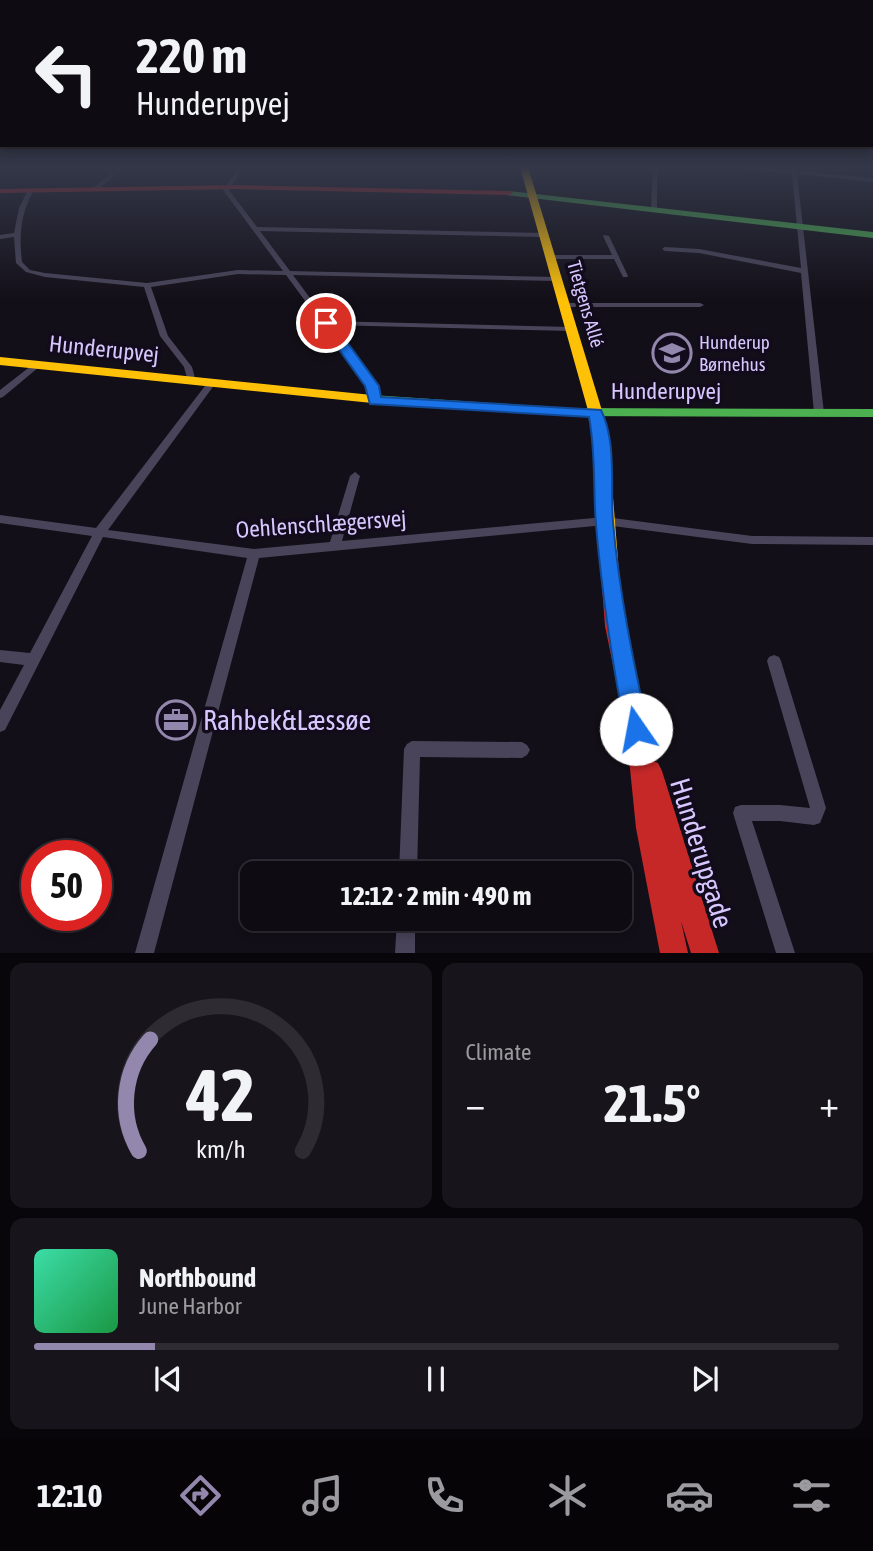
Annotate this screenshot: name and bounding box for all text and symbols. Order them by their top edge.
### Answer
text: 220 m [136,27,247,83]
icon: left [21,28,112,119]
text: Hunderupvej [136,85,290,122]
street label: Tietgens Allé [563,258,609,350]
pin [296,293,356,353]
icon: arrive [307,304,345,342]
street label: Hunderupvej [48,330,160,368]
place label: Hunderup Børnehus [699,331,770,375]
school or university icon: Hunderup Børnehus [651,332,693,374]
street label: Hunderupvej [611,378,721,404]
street label: Oehlenschlægersvej [235,505,407,543]
position arrow [599,692,673,766]
office icon: Rahbek&Læssøe [155,699,197,741]
place label: Rahbek&Læssøe [203,704,371,736]
street label: Hunderupgade [664,774,740,932]
speed limit sign: 50 [21,840,112,931]
text: 12:12 · 2 min · 490 m [341,881,531,911]
text: Climate [466,1039,531,1065]
text: 42 [186,1054,255,1137]
text: 21.5° [604,1073,701,1133]
text: − [466,1082,485,1125]
text: + [819,1082,839,1125]
text: km/h [196,1135,246,1163]
text: Northbound [139,1263,256,1293]
text: June Harbor [139,1293,242,1319]
icon: previous [149,1360,187,1398]
icon: pause [417,1360,455,1398]
icon: next [686,1360,724,1398]
icon: directions [176,1471,225,1520]
icon: music [298,1471,347,1520]
icon: phone [420,1471,469,1520]
icon: climate [543,1471,592,1520]
icon: car [665,1471,714,1520]
icon: filters [787,1471,836,1520]
text: 12:10 [37,1477,103,1514]

